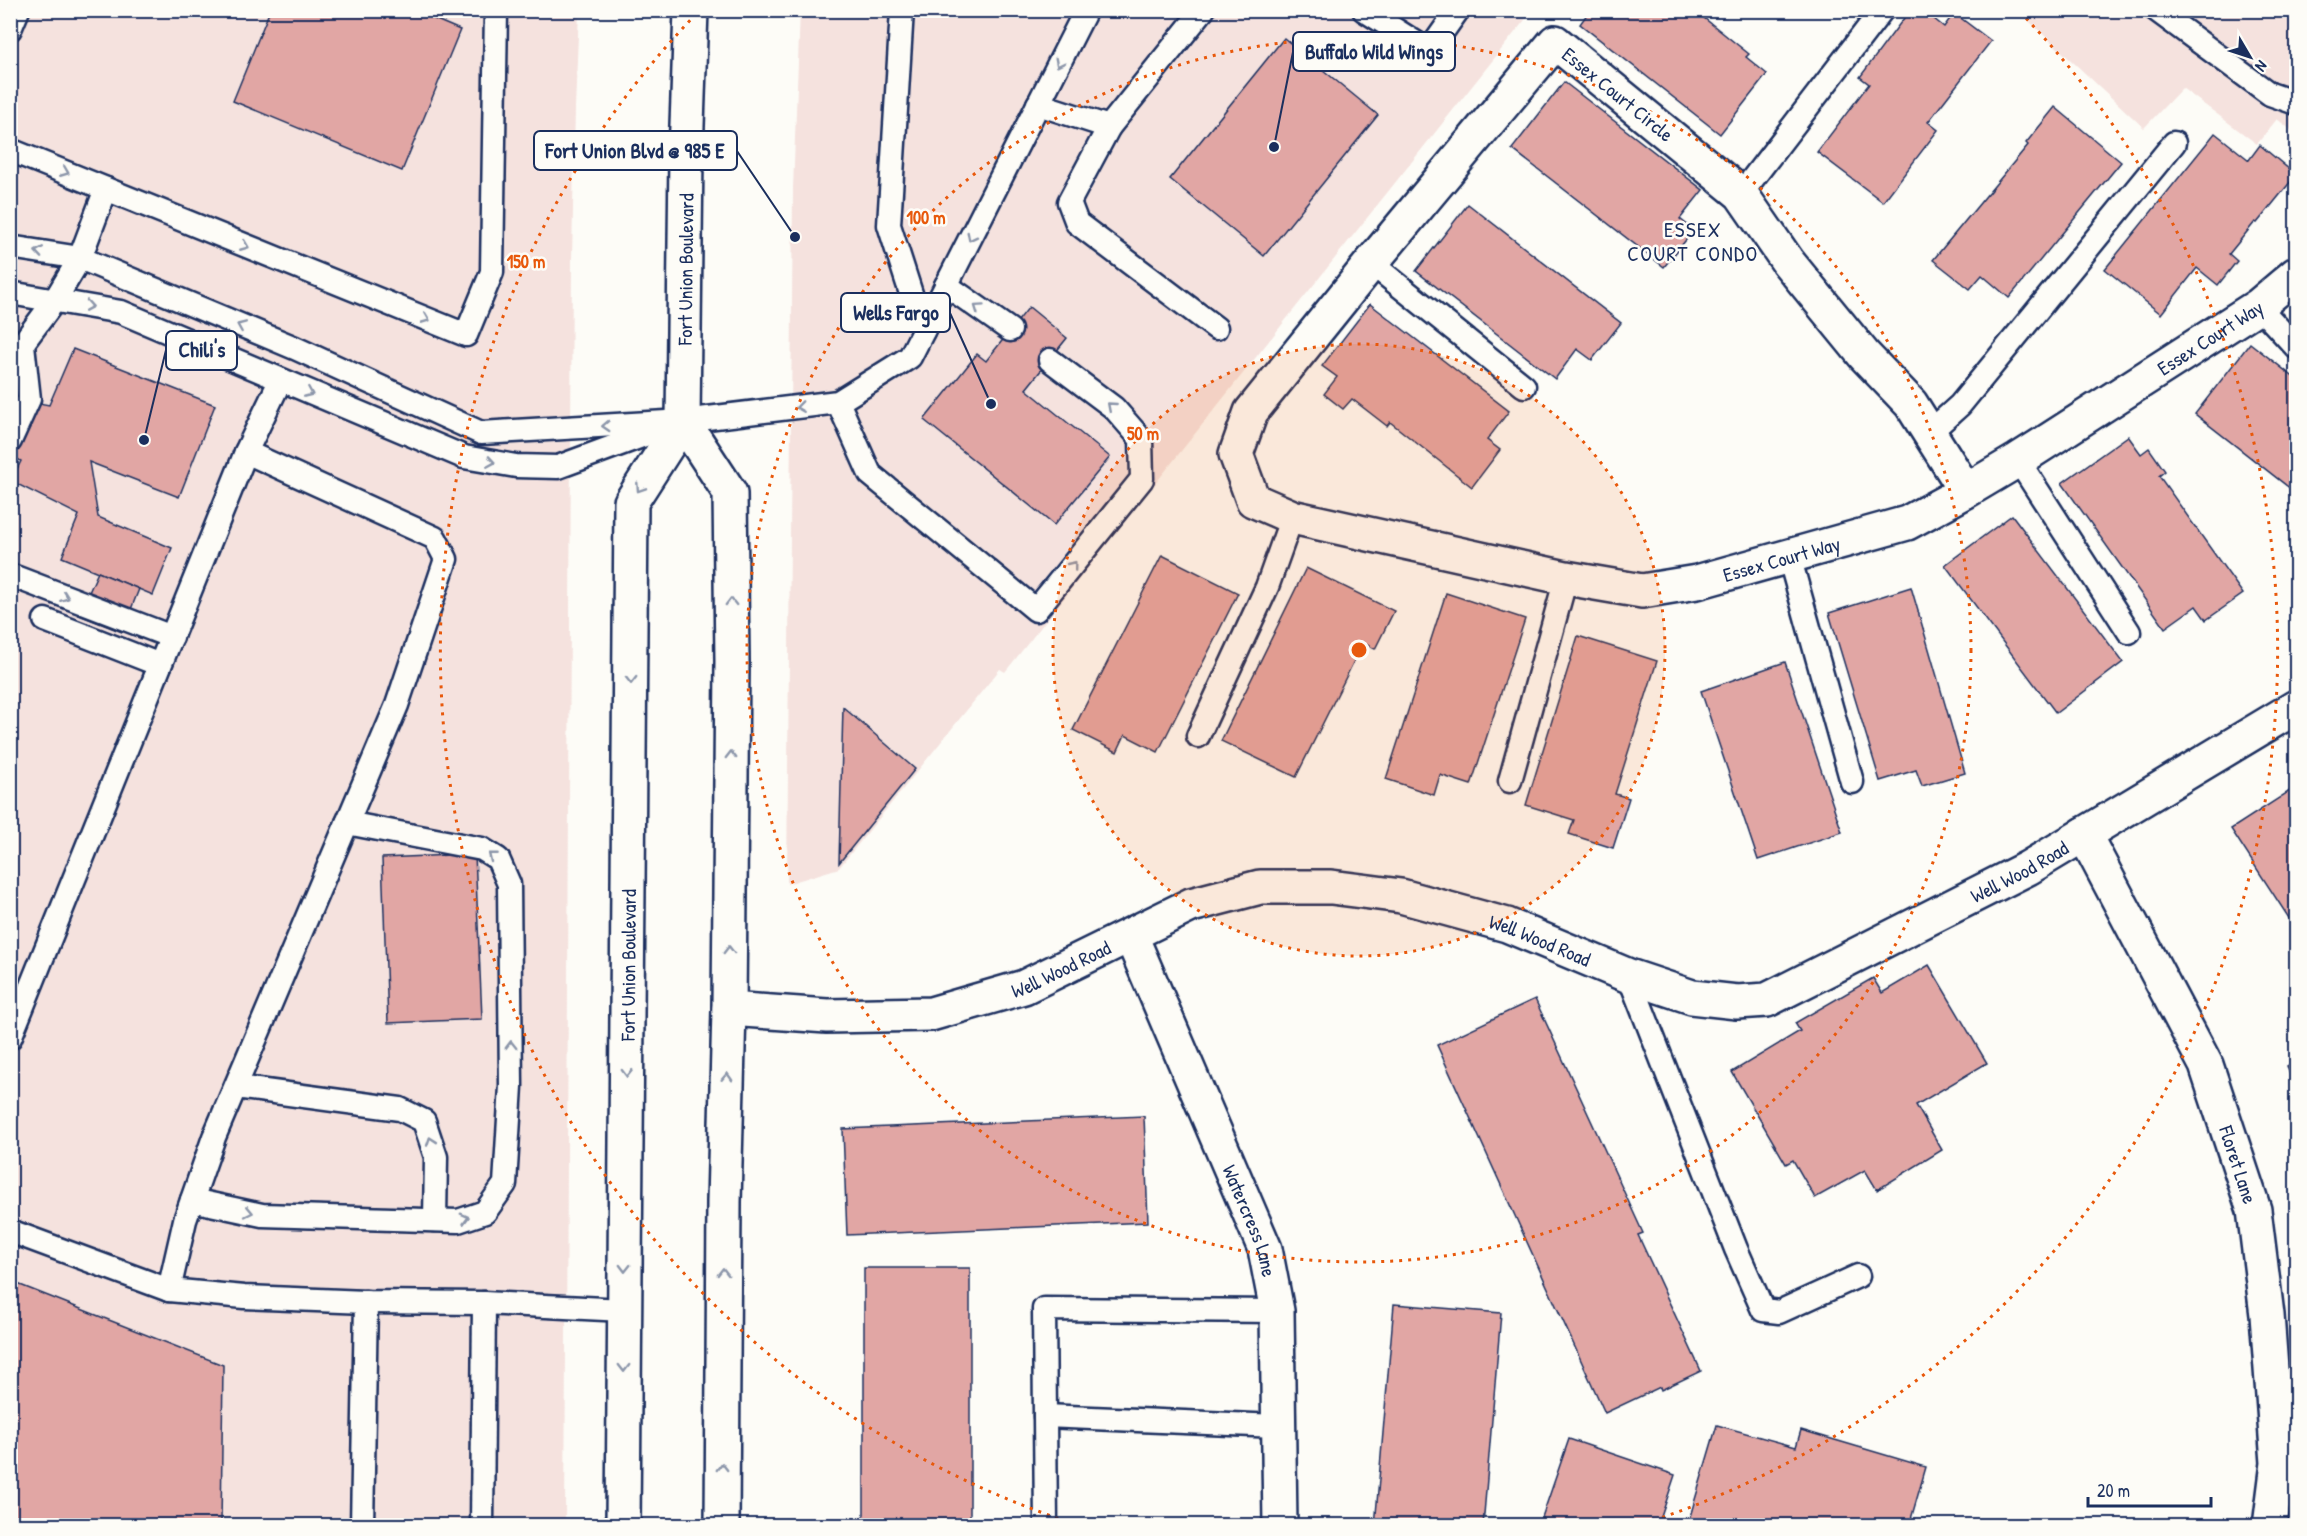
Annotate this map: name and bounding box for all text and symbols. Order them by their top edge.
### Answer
north arrow [2220,27,2280,87]
callout: Buffalo Wild Wings [1293,32,1455,71]
text: Buffalo Wild Wings [1305,37,1443,67]
street label: Essex Court Circle [1557,41,1679,147]
one-way arrow [1055,56,1066,67]
text: N [2250,56,2273,77]
callout: Fort Union Blvd @ 985 E [534,131,737,170]
text: Fort Union Blvd @ 985 E [545,136,725,165]
one-way arrow [58,165,69,177]
street label: Fort Union Boulevard [670,193,699,346]
text: 100 m [906,205,946,230]
district label: ESSEX COURT CONDO [1627,215,1759,268]
one-way arrow [967,230,978,241]
one-way arrow [239,239,250,251]
one-way arrow [35,246,44,258]
text: 150 m [507,249,545,274]
callout: Wells Fargo [841,293,950,332]
street label: Essex Court Way [2152,293,2268,381]
text: Wells Fargo [853,298,939,328]
one-way arrow [84,299,94,312]
one-way arrow [974,304,985,315]
one-way arrow [420,312,431,324]
one-way arrow [236,321,247,333]
callout: Chili's [166,331,237,370]
text: Chili's [179,335,225,364]
one-way arrow [303,386,314,398]
one-way arrow [795,401,804,413]
one-way arrow [1107,403,1118,414]
one-way arrow [601,419,610,432]
text: 50 m [1127,421,1159,446]
one-way arrow [486,455,495,467]
one-way arrow [636,481,647,492]
street label: Essex Court Way [1720,529,1843,588]
one-way arrow [1065,561,1076,572]
one-way arrow [59,589,70,602]
one-way arrow [725,598,737,607]
centre of rings [1349,640,1369,660]
one-way arrow [625,676,637,685]
one-way arrow [725,751,737,760]
street label: Well Wood Road [1966,834,2073,908]
one-way arrow [487,853,498,864]
street label: Fort Union Boulevard [613,889,641,1042]
street label: Well Wood Road [1487,907,1595,972]
street label: Well Wood Road [1008,933,1115,1004]
one-way arrow [723,946,735,955]
one-way arrow [505,1041,517,1050]
one-way arrow [621,1069,633,1078]
one-way arrow [721,1073,733,1082]
street label: Floret Lane [2213,1121,2264,1207]
one-way arrow [425,1136,438,1147]
street label: Watercress Lane [1217,1160,1284,1279]
one-way arrow [244,1205,254,1218]
one-way arrow [459,1213,470,1225]
one-way arrow [619,1264,631,1273]
one-way arrow [717,1268,729,1277]
one-way arrow [618,1364,630,1373]
one-way arrow [716,1463,728,1472]
scale bar [2088,1470,2211,1508]
text: 20 m [2097,1478,2130,1503]

